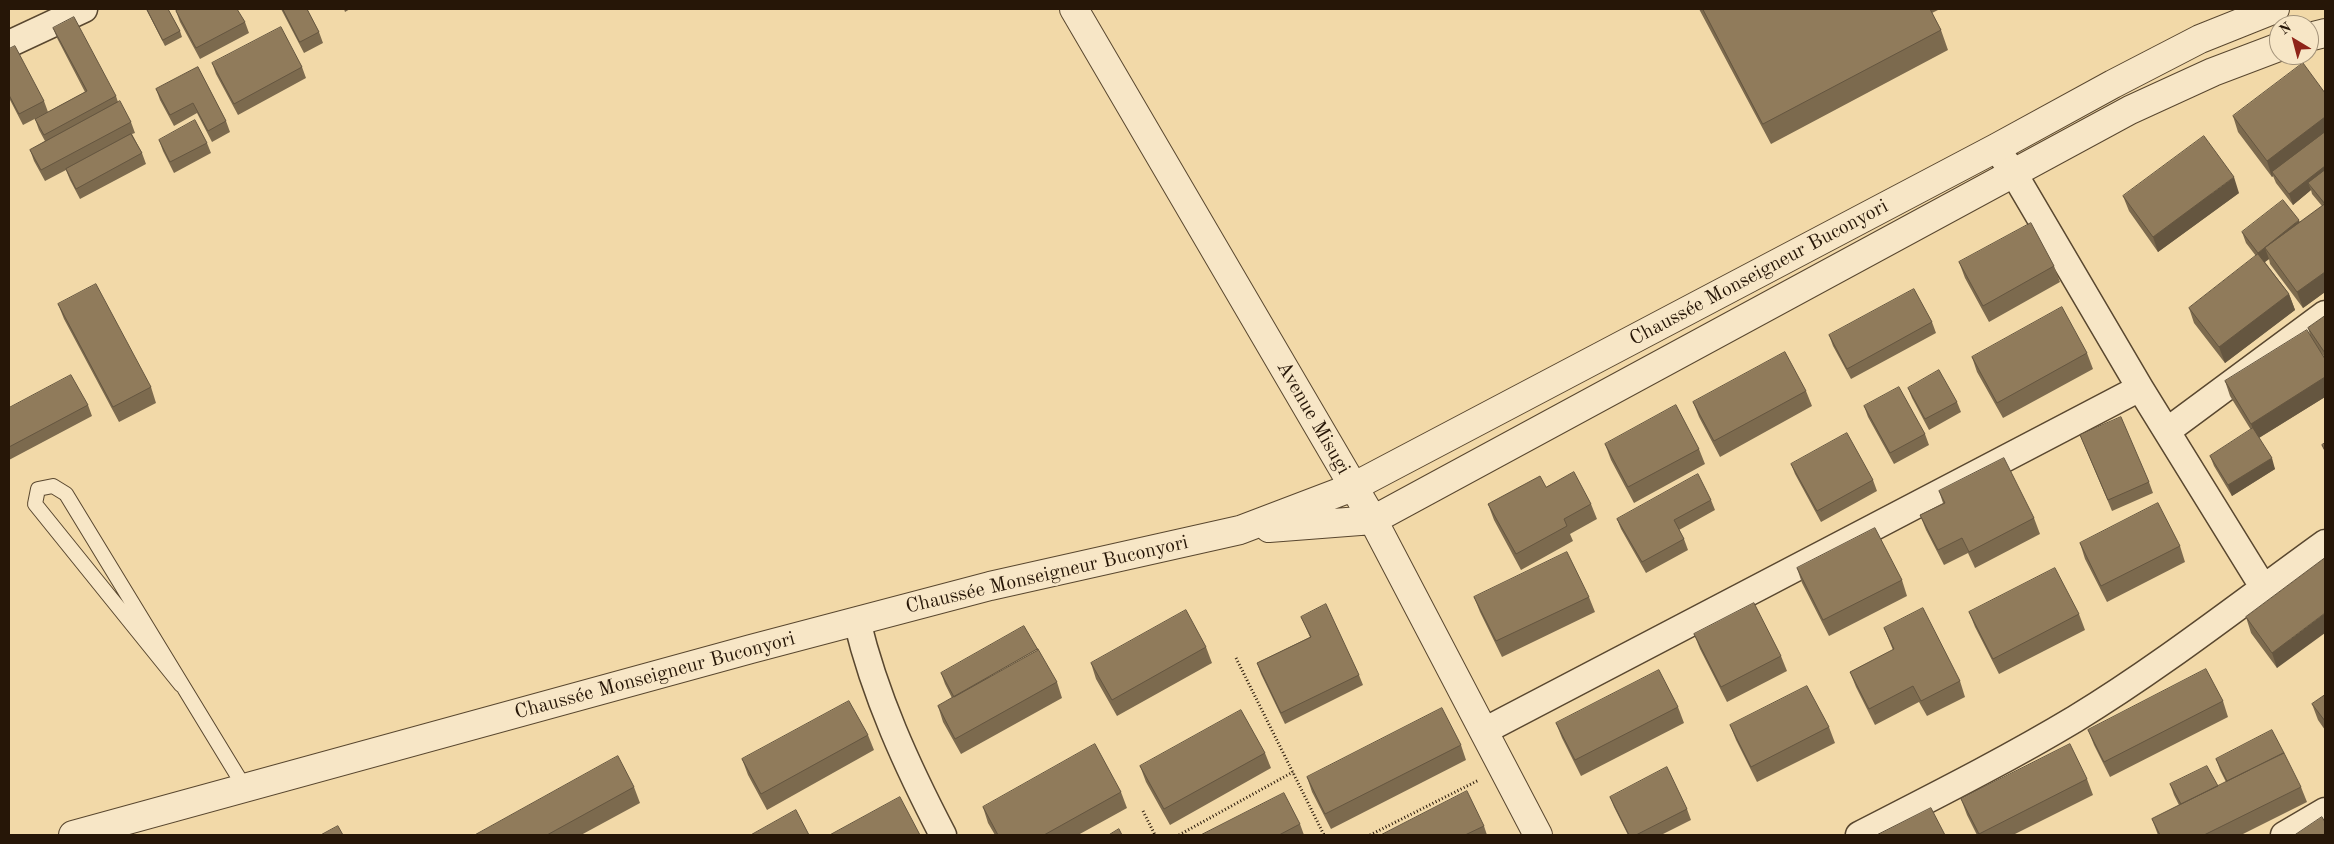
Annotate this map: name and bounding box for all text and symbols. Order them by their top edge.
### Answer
north arrow [2269,15,2319,65]
text: N [2277,20,2294,38]
street label: Chaussée Monseigneur Buconyori [1626,194,1892,352]
street label: Avenue Misugi [1271,357,1355,479]
street label: Chaussée Monseigneur Buconyori [903,531,1191,619]
street label: Chaussée Monseigneur Buconyori [512,627,798,725]

